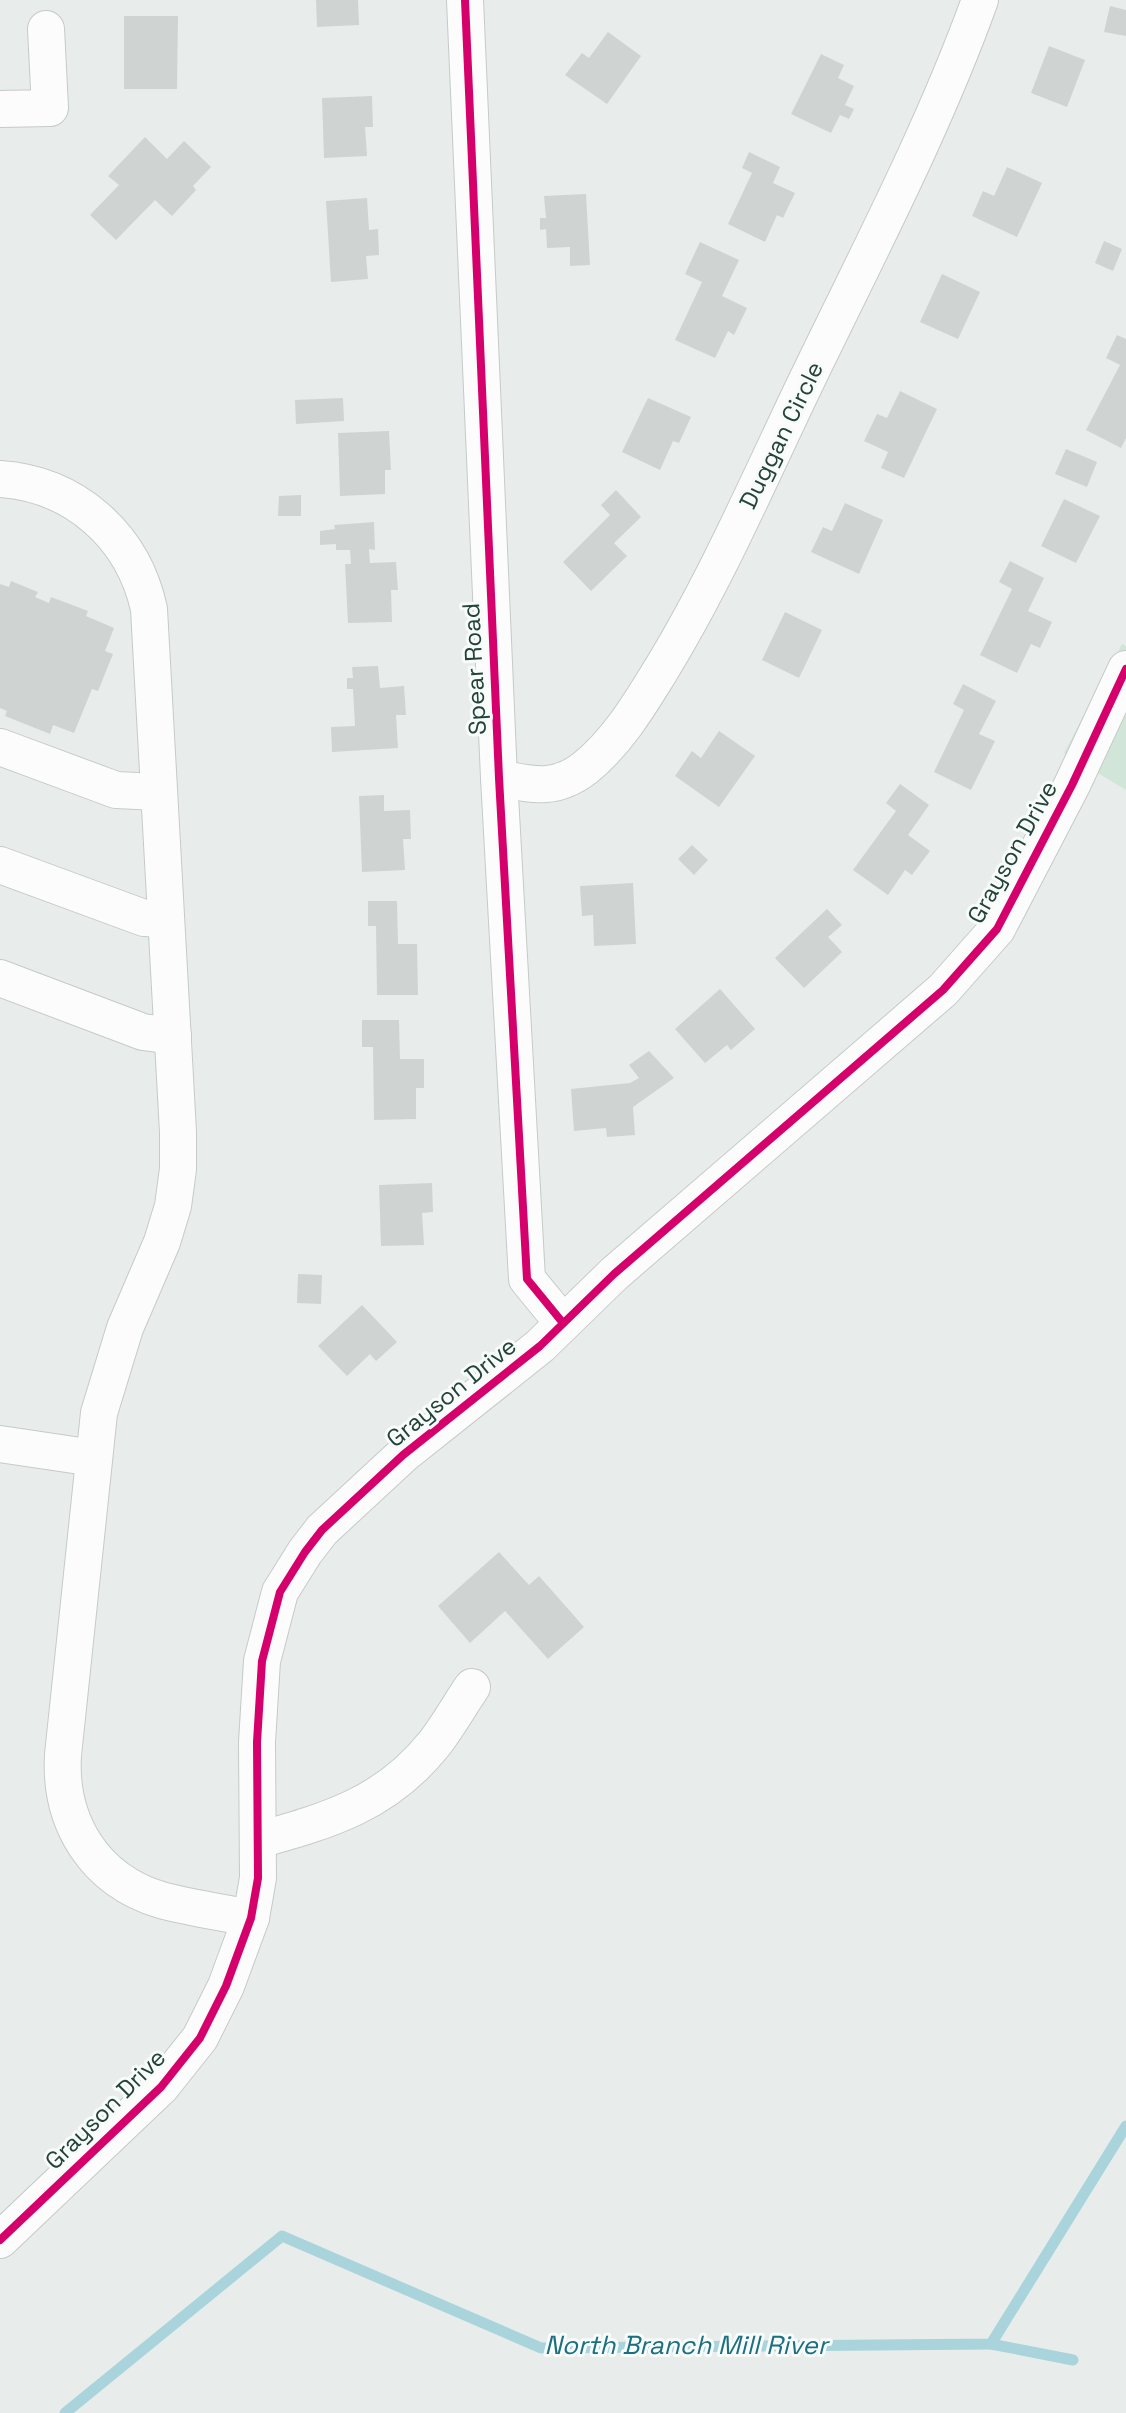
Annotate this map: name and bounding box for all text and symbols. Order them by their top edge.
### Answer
street label: Duggan Circle [732,356,830,514]
street label: Spear Road [455,602,493,736]
street label: Grayson Drive [960,775,1064,929]
street label: Grayson Drive [380,1330,522,1454]
street label: Grayson Drive [38,2042,172,2176]
water label: North Branch Mill River [544,2328,831,2362]

